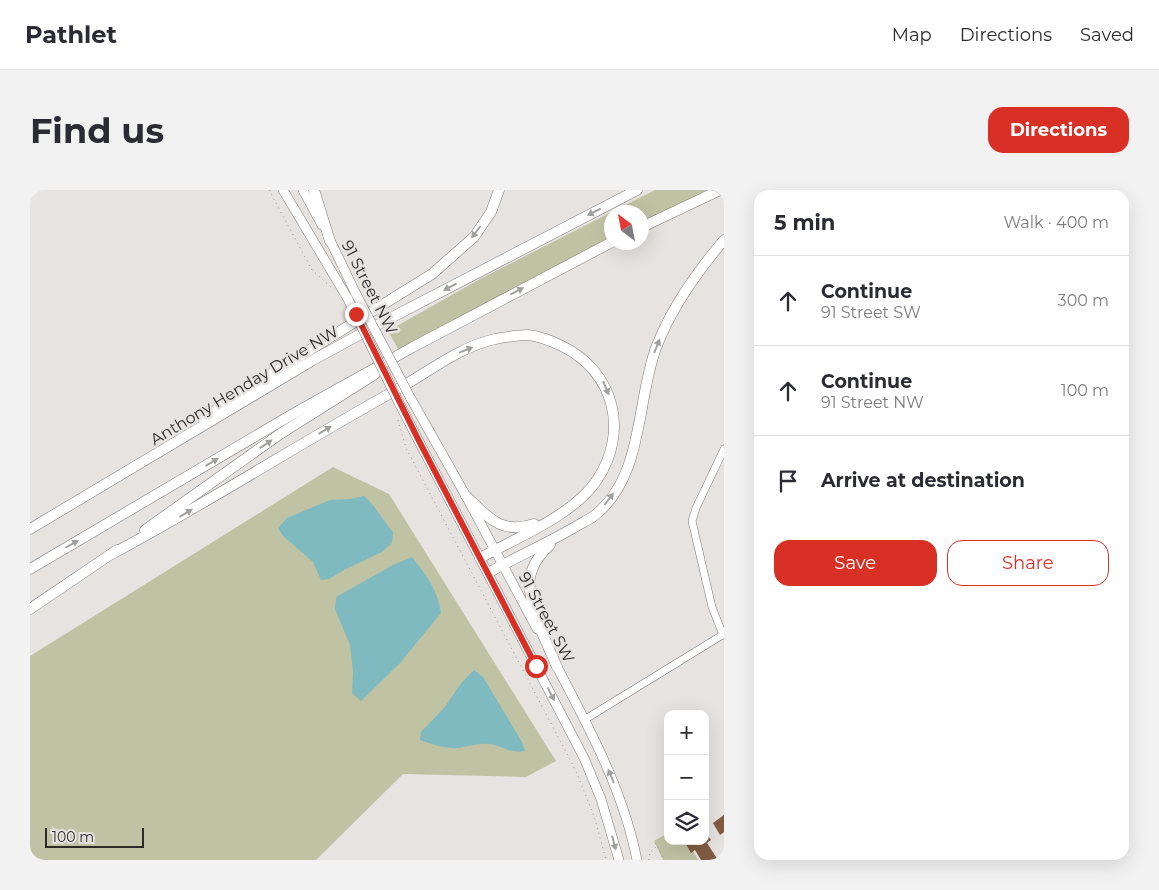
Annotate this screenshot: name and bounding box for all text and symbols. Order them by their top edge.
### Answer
text: Pathlet [25,20,117,49]
text: Map [892,24,932,46]
text: Directions [960,24,1052,46]
text: Saved [1080,24,1134,46]
button: Directions [988,107,1129,153]
text: Find us [30,109,164,152]
north arrow [604,205,649,250]
one-way arrow [586,208,601,216]
text: 5 min [774,210,835,235]
text: Walk · 400 m [1003,213,1109,232]
one-way arrow [471,225,482,238]
street label: 91 Street NW [338,237,401,338]
text: Continue [821,280,912,303]
one-way arrow [442,283,457,291]
one-way arrow [511,287,524,296]
icon: ahead [774,287,802,315]
text: 300 m [1058,291,1109,310]
route end [345,303,368,326]
text: 91 Street SW [821,303,921,322]
street label: Anthony Henday Drive NW [147,322,342,449]
one-way arrow [654,338,662,353]
one-way arrow [459,346,474,353]
text: Continue [821,370,912,393]
icon: ahead [774,377,802,405]
one-way arrow [602,381,610,395]
text: 100 m [1061,381,1109,400]
text: 91 Street NW [821,393,924,412]
one-way arrow [319,426,332,435]
one-way arrow [259,439,273,449]
one-way arrow [206,457,219,466]
icon: arrive [774,467,802,495]
text: Arrive at destination [821,469,1025,492]
one-way arrow [604,493,615,506]
one-way arrow [179,509,192,518]
one-way arrow [65,539,79,548]
button: Save [774,540,937,586]
button: Share [947,540,1109,586]
street label: 91 Street SW [515,569,578,666]
route start [525,655,548,678]
one-way arrow [547,686,555,701]
map controls [664,710,709,845]
button: + [664,710,709,755]
button: − [664,755,709,800]
one-way arrow [606,769,614,783]
button: layers [664,800,709,845]
scale bar [45,825,144,848]
text: 100 m [52,828,94,846]
one-way arrow [611,835,619,850]

